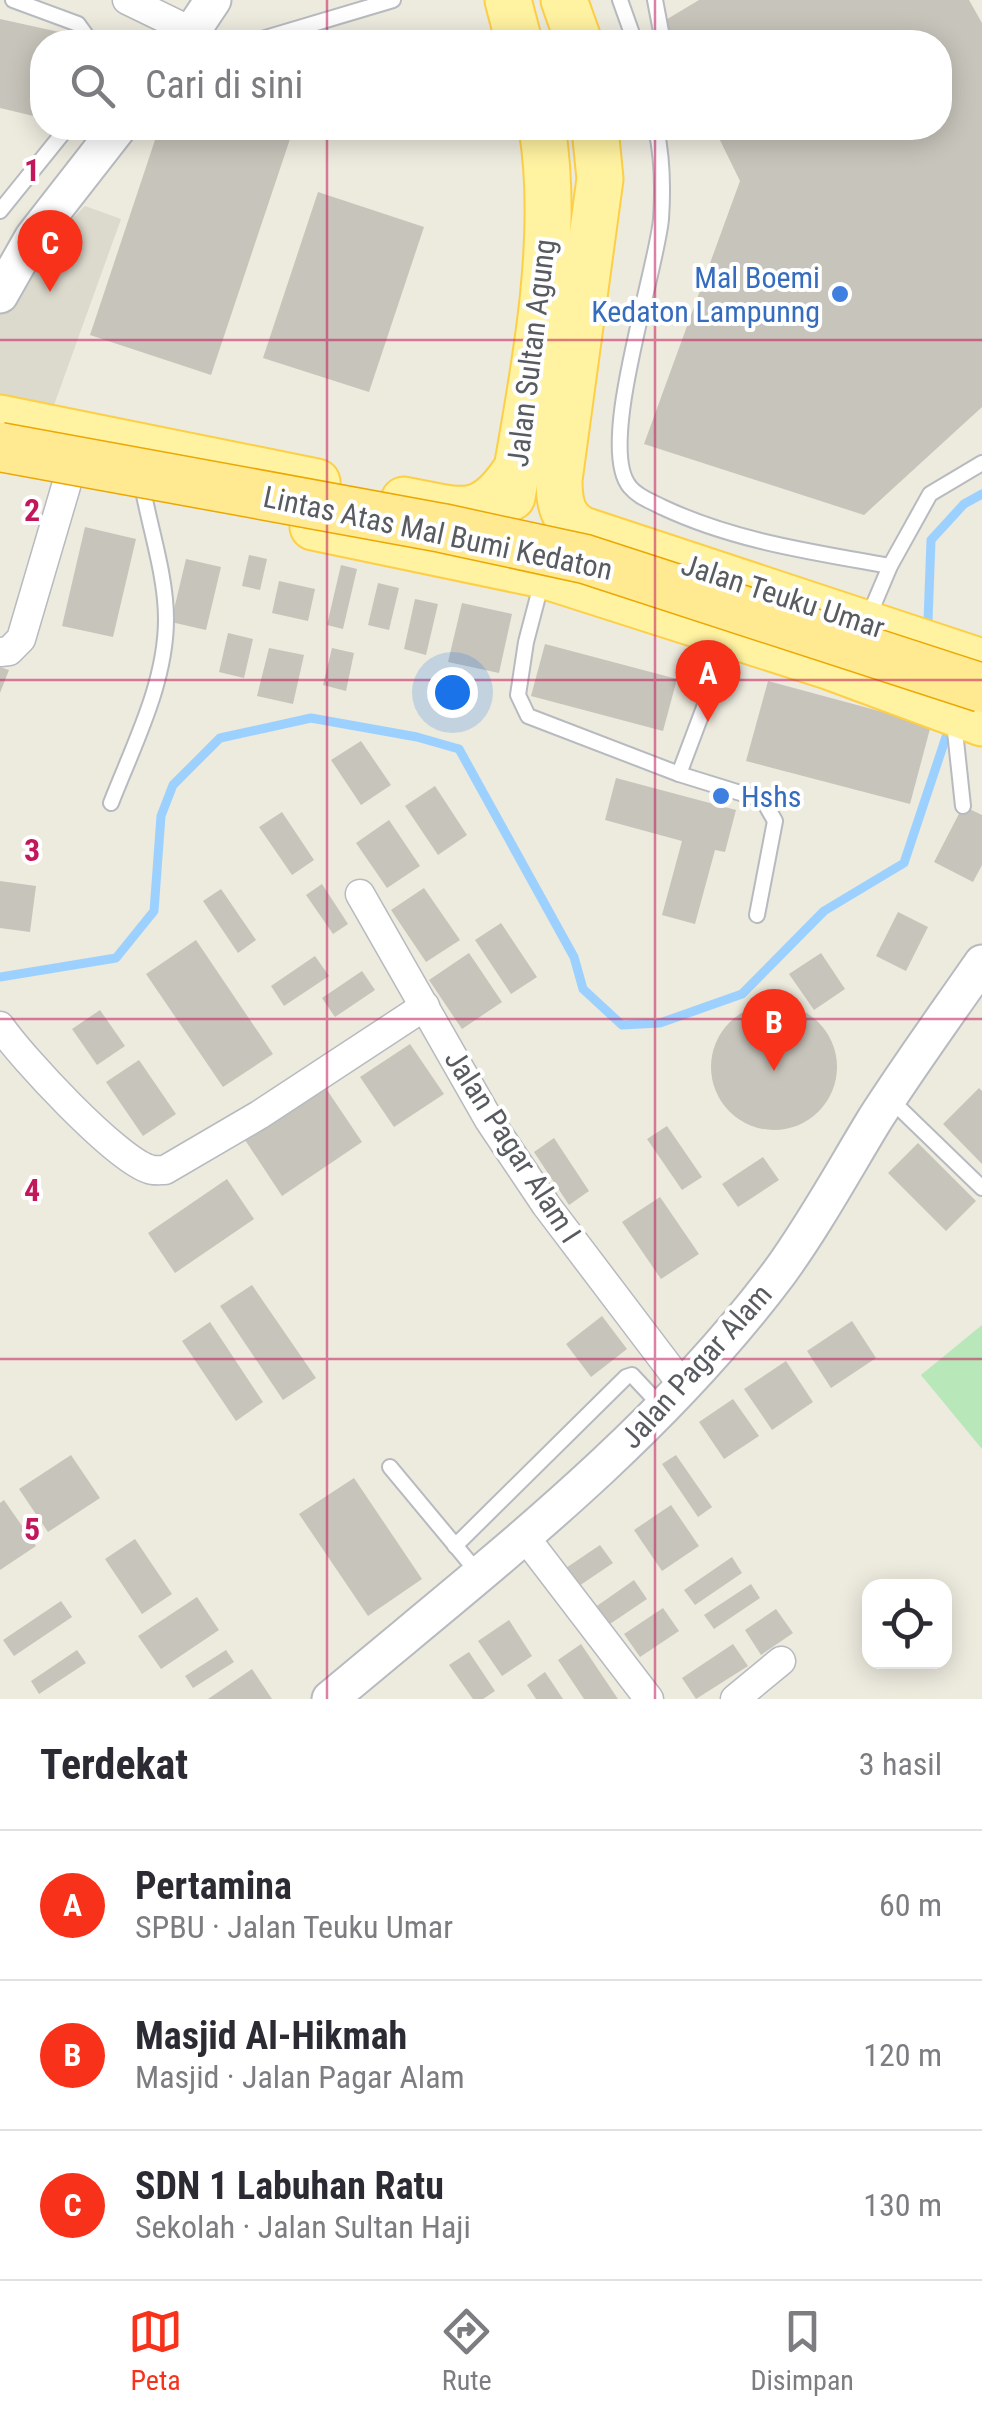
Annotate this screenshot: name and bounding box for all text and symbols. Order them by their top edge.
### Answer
search box [30,30,952,140]
icon: search [65,58,120,113]
text: Cari di sini [145,63,303,107]
text: 1 [24,151,40,189]
pin: C [18,210,82,292]
street label: Jalan Sultan Agung [500,237,562,469]
place label: Mal Boemi Kedaton Lampunng [591,260,820,329]
marker: Mal Boemi Kedaton Lampunng [829,283,851,305]
street label: Lintas Atas Mal Bumi Kedaton [260,479,616,587]
text: 2 [24,491,40,529]
street label: Jalan Teuku Umar [677,547,889,645]
pin: A [676,640,740,722]
your location [427,667,478,718]
place label: Hshs [741,779,801,814]
marker: Hshs [710,785,732,807]
text: 3 [24,831,40,869]
pin: B [742,988,806,1071]
street label: Jalan Pagar Alam I [438,1043,588,1249]
text: 4 [24,1171,40,1209]
street label: Jalan Pagar Alam [613,1277,779,1455]
text: 5 [24,1510,40,1548]
map controls [862,1579,952,1669]
button: locate [862,1579,952,1669]
text: Terdekat [40,1740,188,1789]
text: 3 hasil [859,1745,942,1783]
text: Pertamina [135,1864,292,1908]
text: A [63,1886,82,1924]
text: 60 m [879,1886,942,1924]
text: SPBU · Jalan Teuku Umar [135,1908,453,1946]
text: Masjid Al-Hikmah [135,2014,407,2058]
text: B [64,2036,81,2074]
text: 120 m [863,2036,942,2074]
text: Masjid · Jalan Pagar Alam [135,2058,465,2096]
text: SDN 1 Labuhan Ratu [135,2164,444,2208]
text: C [63,2186,82,2224]
text: 130 m [863,2186,942,2224]
text: Sekolah · Jalan Sultan Haji [135,2208,471,2246]
tab: Peta [128,2304,183,2397]
tab: Rute [439,2304,494,2397]
tab: Disimpan [750,2304,854,2397]

